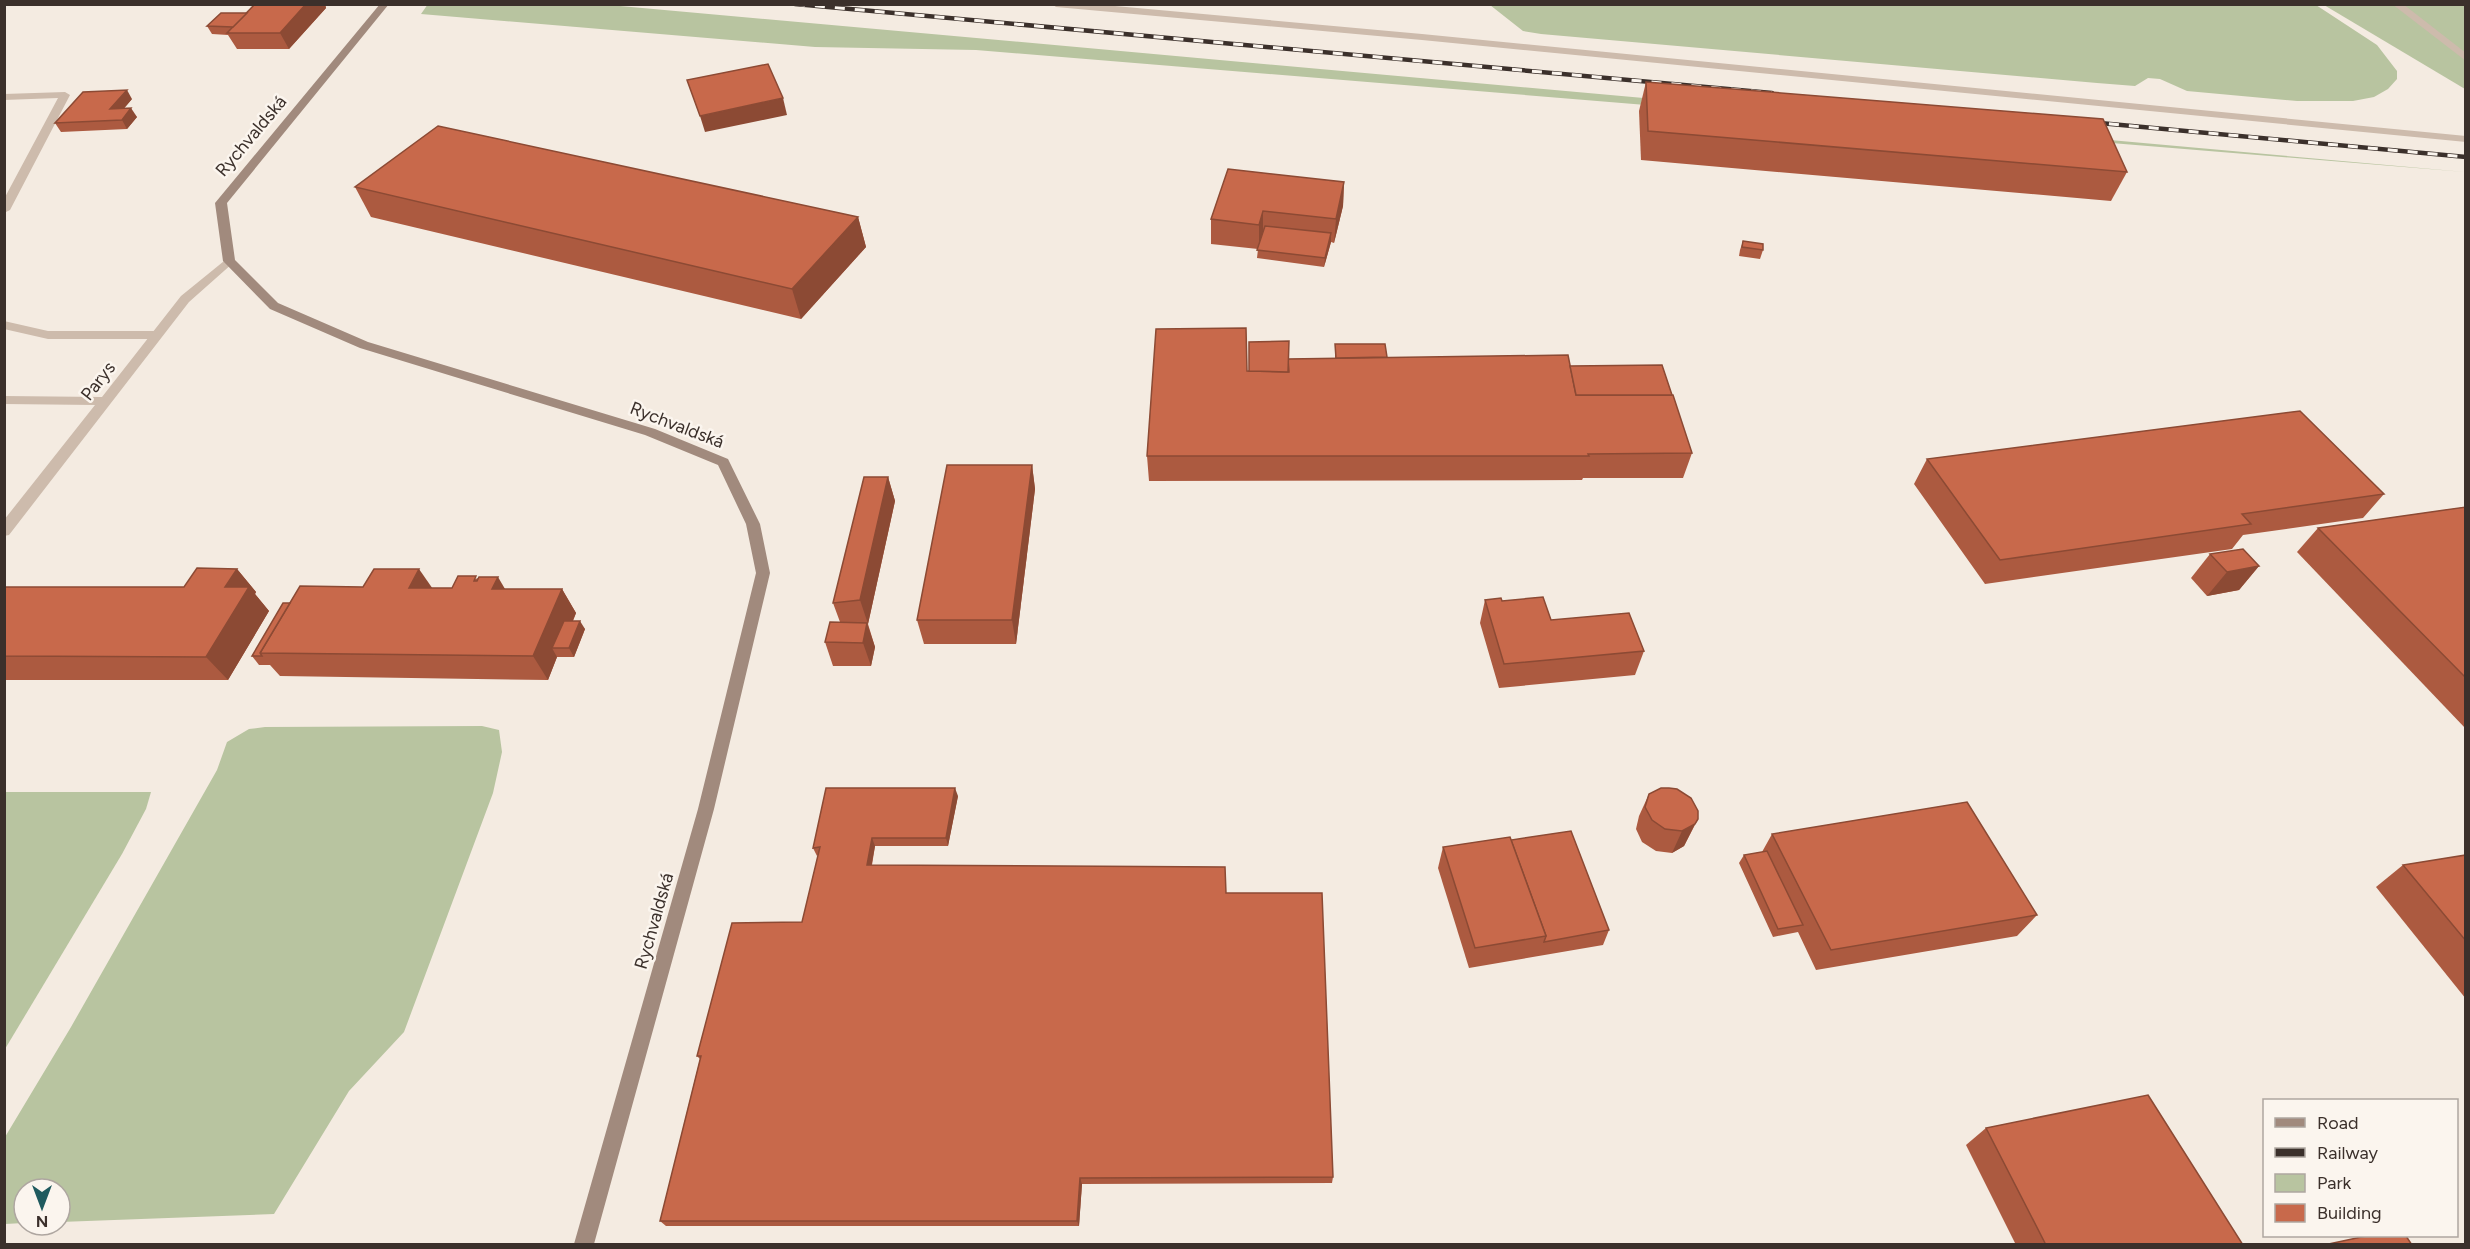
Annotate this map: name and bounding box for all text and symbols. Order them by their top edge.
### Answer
street label: Rychvaldská [211,91,291,181]
street label: Parys [76,357,120,405]
street label: Rychvaldská [627,397,727,453]
street label: Rychvaldská [630,870,678,972]
legend [2263,1099,2458,1237]
text: Road [2317,1112,2358,1134]
text: Railway [2317,1142,2379,1164]
text: Park [2317,1172,2352,1194]
north arrow [12,1177,72,1237]
text: Building [2317,1202,2382,1224]
text: N [36,1212,48,1231]

